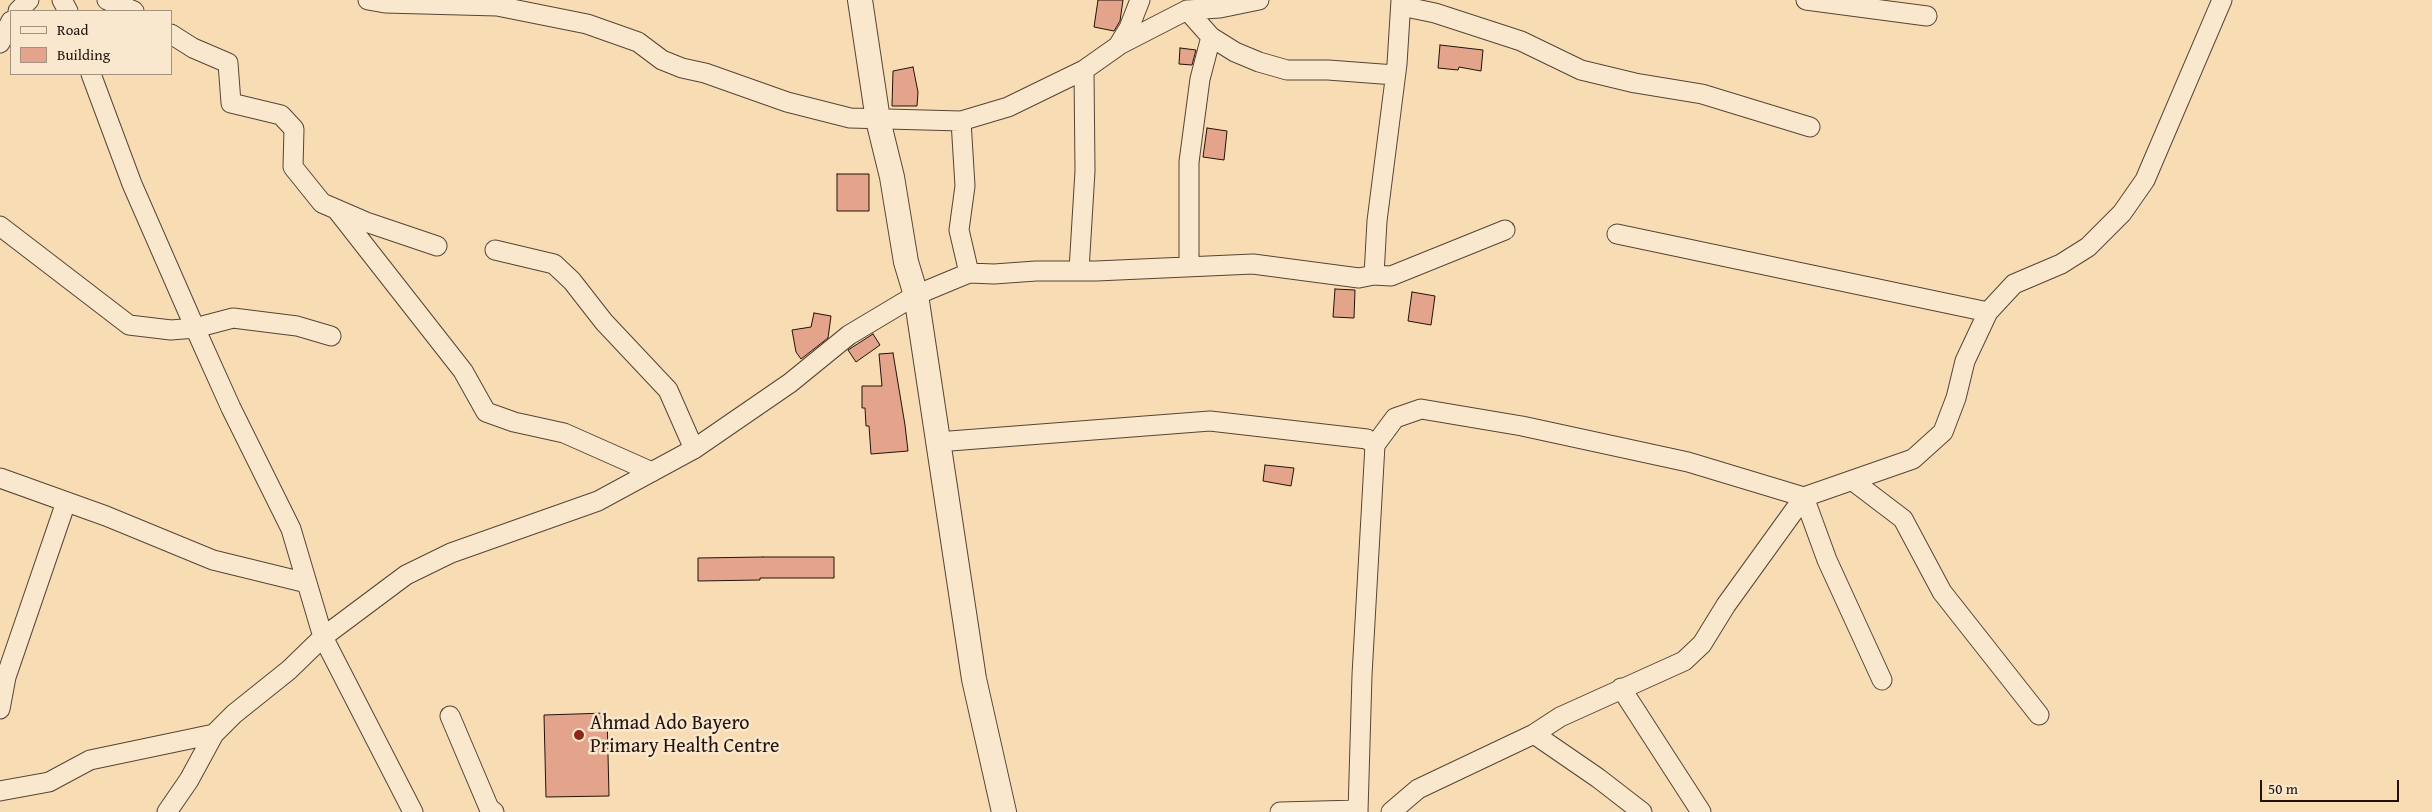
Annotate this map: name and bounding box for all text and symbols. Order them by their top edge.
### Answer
legend [10,10,172,75]
text: Road [57,19,88,40]
text: Building [57,44,110,65]
place label: Ahmad Ado Bayero Primary Health Centre [590,712,779,759]
marker: Ahmad Ado Bayero Primary Health Centre [572,728,586,742]
scale bar [2262,770,2401,802]
text: 50 m [2268,778,2298,799]

